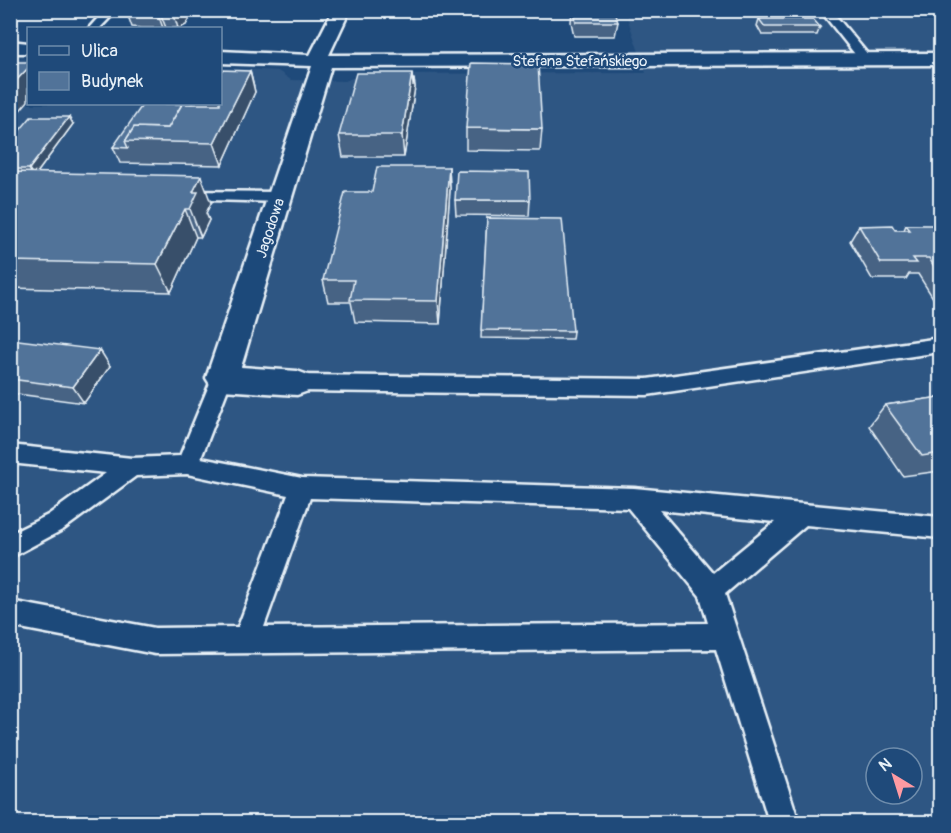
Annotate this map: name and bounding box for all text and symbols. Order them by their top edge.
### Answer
legend [27,27,222,105]
text: Ulica [81,40,118,63]
street label: Stefana Stefańskiego [513,52,647,71]
text: Budynek [81,70,144,93]
street label: Jagodowa [252,196,289,260]
north arrow [864,746,924,806]
text: N [875,754,896,776]

